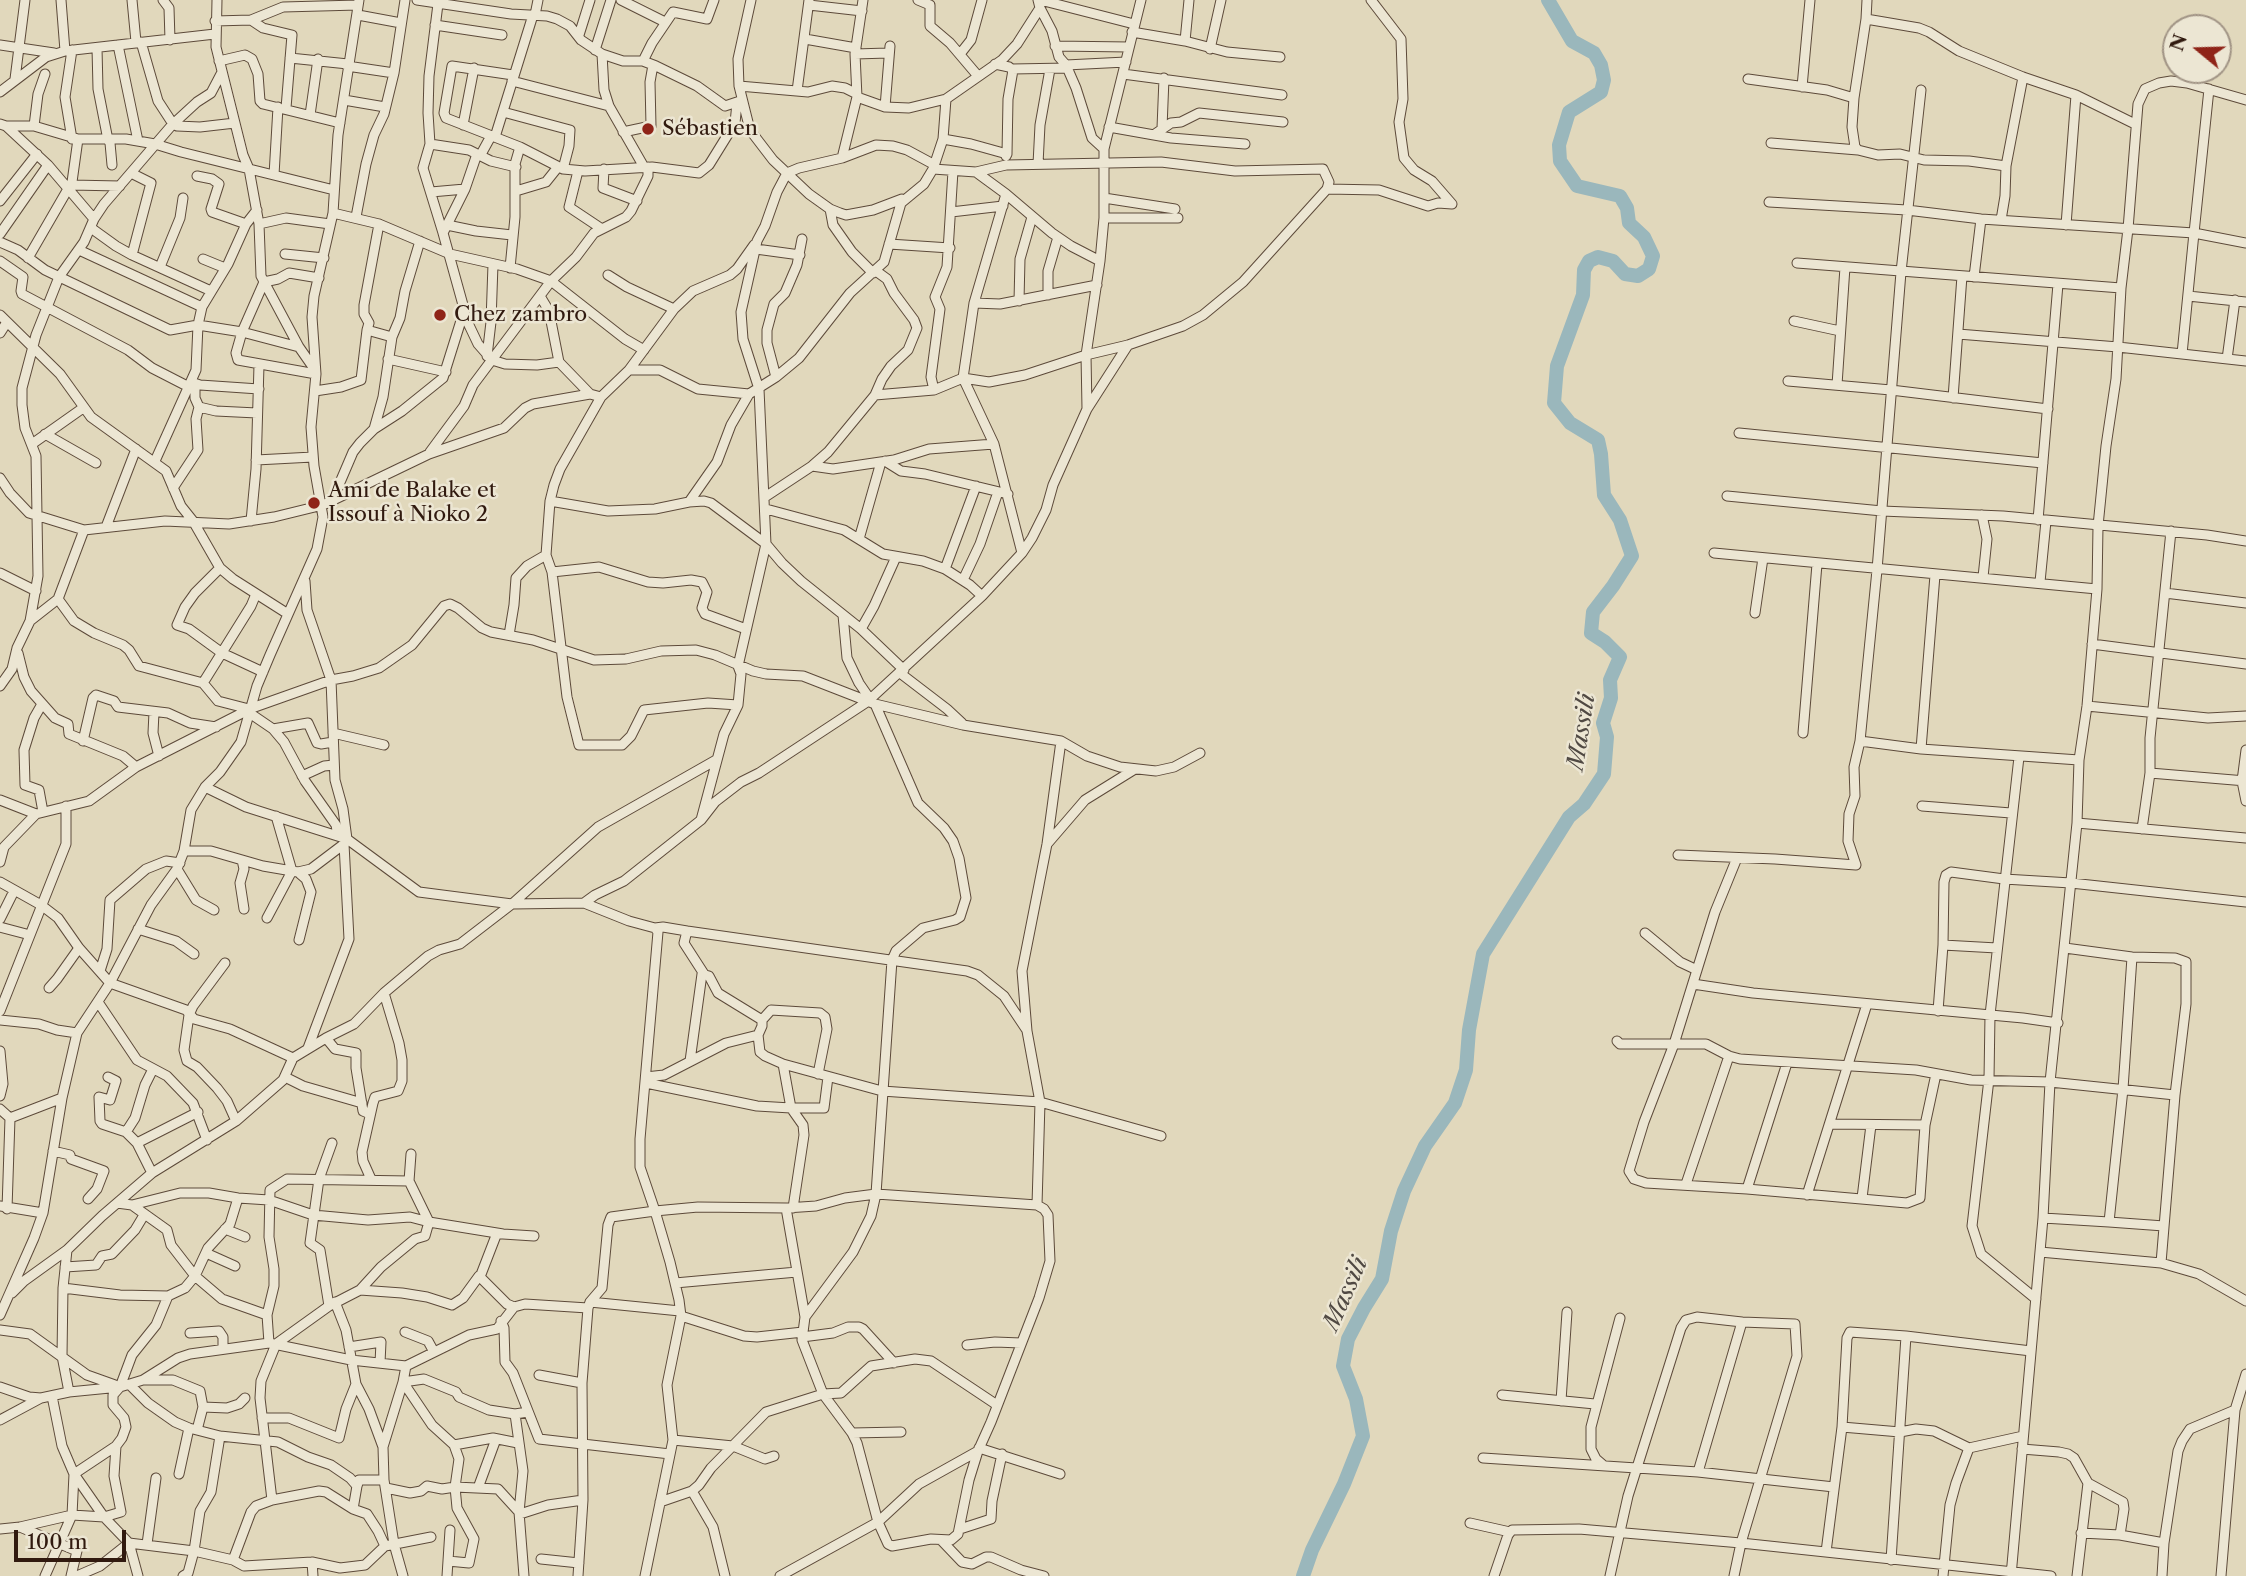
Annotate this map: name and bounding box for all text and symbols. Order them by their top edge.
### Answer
north arrow [2162,14,2232,84]
text: N [2165,31,2192,54]
place label: Sébastien [662,116,758,142]
marker: Sébastien [640,121,656,137]
place label: Chez zambro [454,302,587,328]
marker: Chez zambro [432,307,448,323]
place label: Ami de Balake et Issouf à Nioko 2 [328,478,496,528]
marker: Ami de Balake et Issouf à Nioko 2 [306,495,322,511]
water label: Massili [1562,692,1602,772]
water label: Massili [1318,1253,1374,1335]
scale bar [18,1516,130,1560]
text: 100 m [27,1529,88,1554]

